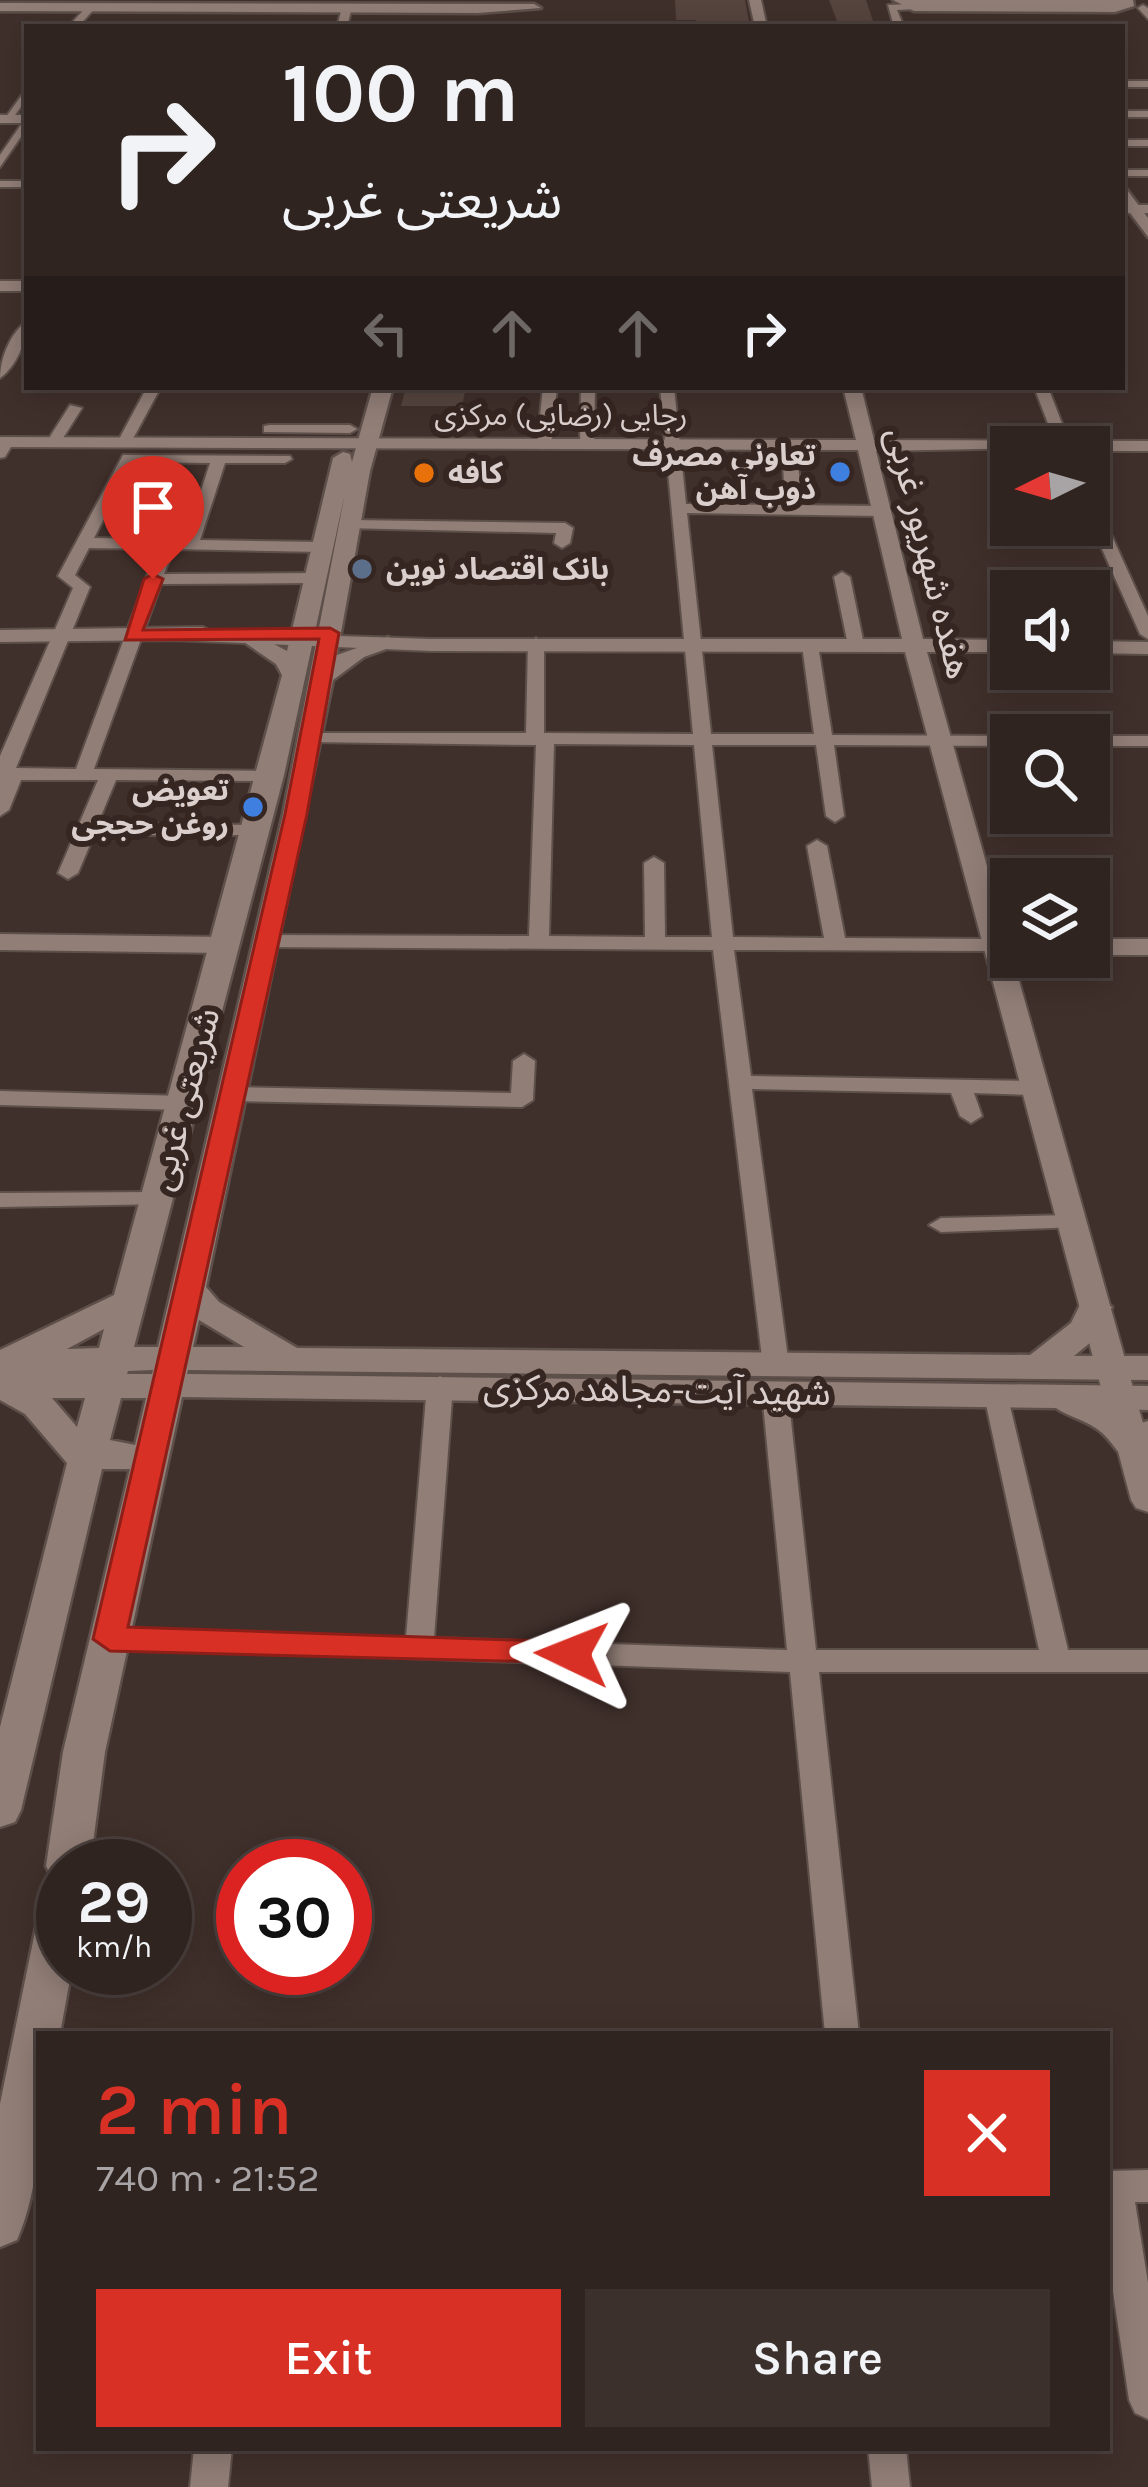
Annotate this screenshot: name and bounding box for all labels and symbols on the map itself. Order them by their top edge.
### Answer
street label: رجایی (رضایی) مرکزی [434,397,688,433]
street label: هفده شهریور غربی [877,423,981,683]
north arrow [990,426,1110,546]
place label: تعاونی مصرف ذوب آهن [632,437,816,507]
place label: کافه [448,455,503,491]
pin [102,456,204,579]
marker: تعاونی مصرف ذوب آهن [827,459,853,485]
marker: کافه [411,460,437,486]
place label: بانک اقتصاد نوین [386,551,609,587]
marker: بانک اقتصاد نوین [349,556,375,582]
place label: تعویض روغن حججی [71,772,229,842]
marker: تعویض روغن حججی [240,794,266,820]
street label: شریعتی غربی [140,1003,228,1195]
street label: شهید آیت-مجاهد مرکزی [483,1366,831,1414]
position arrow [509,1591,635,1717]
speed limit sign: 30 [216,1839,372,1995]

